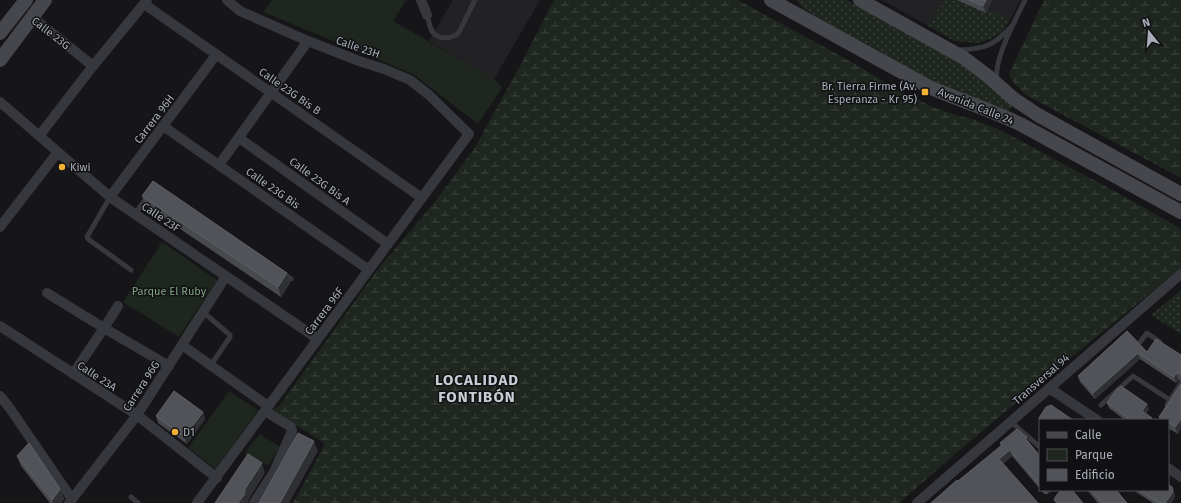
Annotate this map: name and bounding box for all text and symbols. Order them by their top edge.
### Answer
north arrow [1129,12,1169,52]
street label: Calle 23G [29,14,72,52]
text: N [1141,16,1152,30]
street label: Calle 23H [334,34,382,61]
street label: Calle 23G Bis B [256,65,323,118]
place label: Br. Tierra Firme (Av. Esperanza - Kr 95) [821,80,917,106]
street label: Avenida Calle 24 [936,85,1016,128]
marker: Br. Tierra Firme (Av. Esperanza - Kr 95) [920,87,930,97]
street label: Carrera 96H [132,92,177,146]
street label: Calle 23G Bis A [287,155,353,208]
place label: Kiwi [70,161,91,174]
marker: Kiwi [57,162,67,172]
street label: Calle 23G Bis [243,165,302,212]
street label: Calle 23F [139,200,183,235]
park label: Parque El Ruby [132,285,207,298]
street label: Carrera 96F [302,285,347,338]
street label: Transversal 94 [1010,351,1072,407]
street label: Calle 23A [75,359,119,394]
street label: Carrera 96G [120,359,163,414]
district label: LOCALIDAD FONTIBÓN [435,371,519,406]
legend [1039,419,1169,491]
place label: D1 [183,426,195,439]
marker: D1 [170,427,180,437]
text: Calle [1075,428,1102,442]
text: Parque [1075,448,1113,462]
text: Edificio [1075,468,1115,482]

